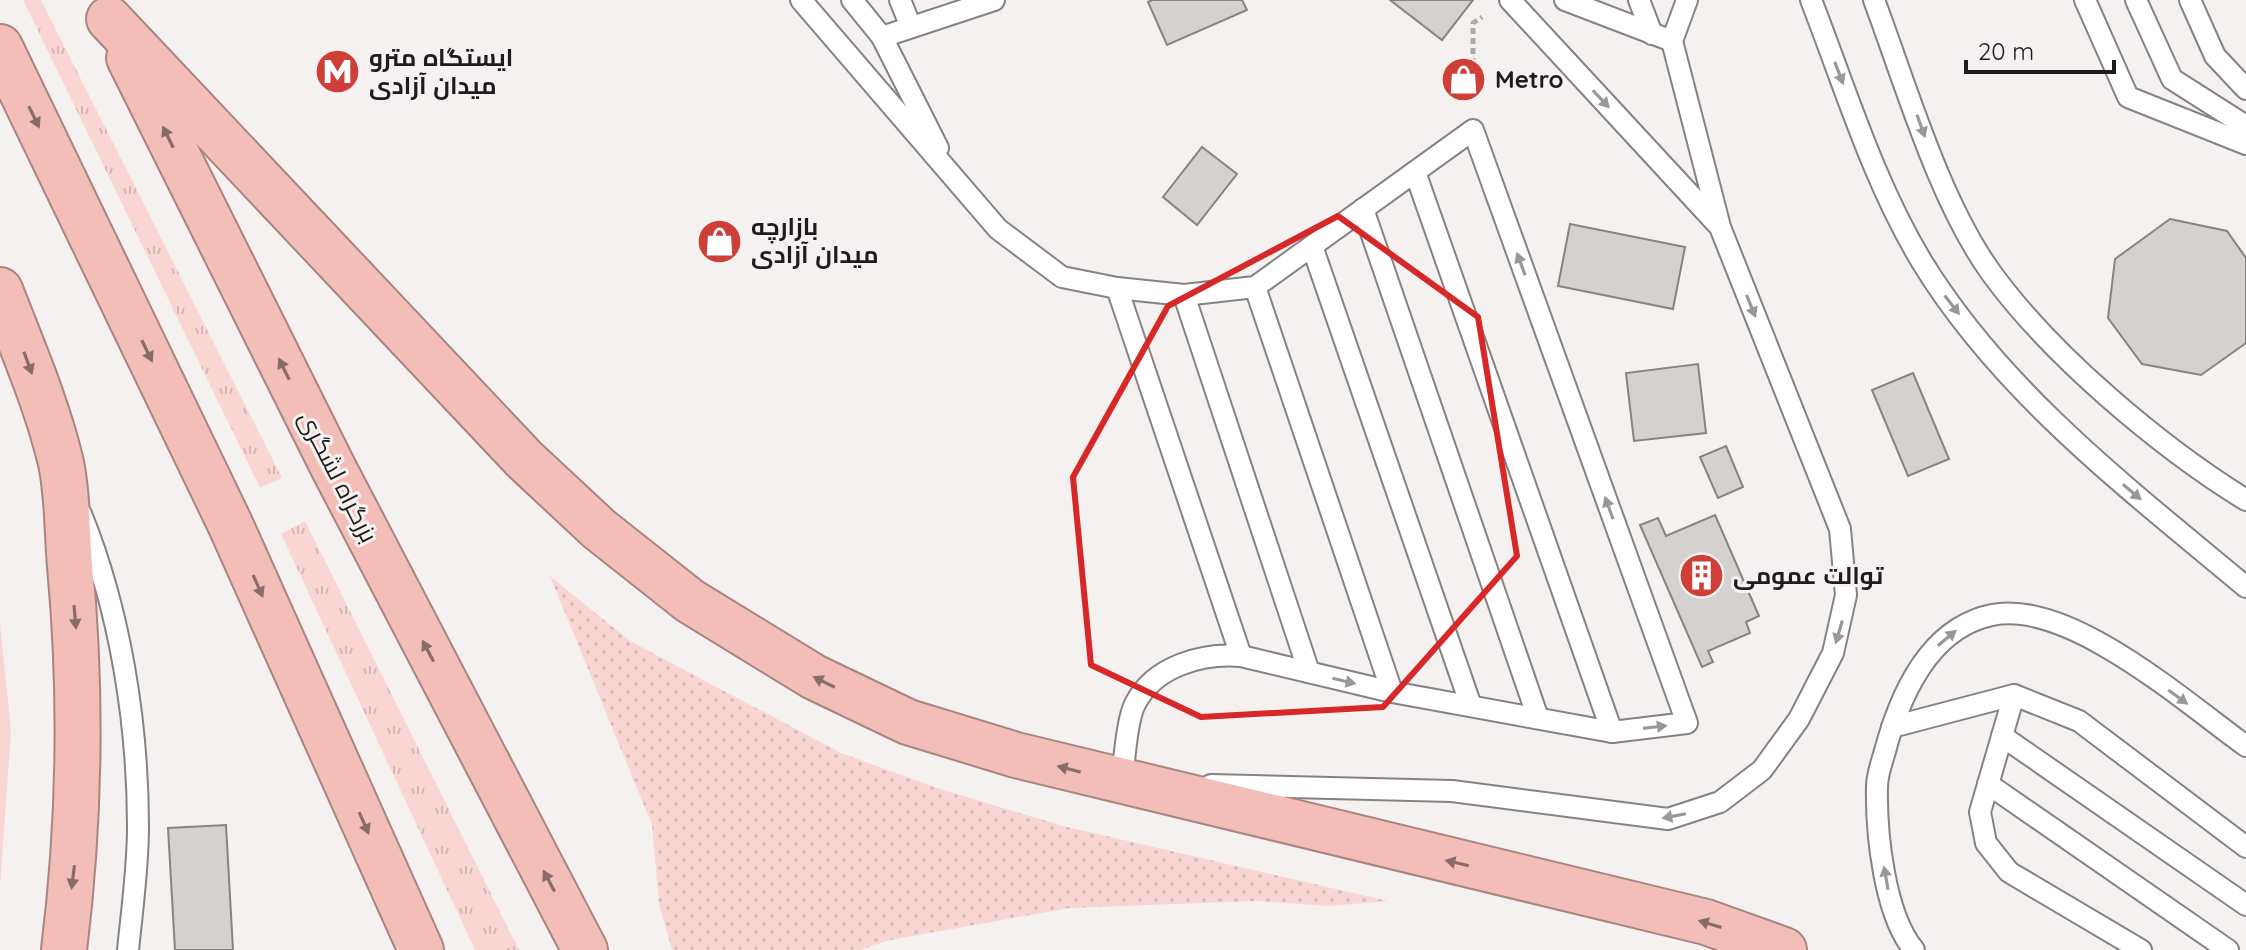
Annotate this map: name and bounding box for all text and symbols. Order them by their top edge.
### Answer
scale bar [1966,24,2114,74]
text: 20 m [1978,36,2034,66]
place label: ایستگاه مترو میدان آزادی [369,42,513,100]
metro station icon: ایستگاه مترو میدان آزادی [314,48,362,96]
shop icon: Metro [1440,56,1488,104]
one-way arrow [1833,61,1846,85]
place label: Metro [1495,64,1564,94]
one-way arrow [1592,89,1610,108]
one-way arrow [27,105,41,128]
one-way arrow [1915,114,1928,138]
one-way arrow [161,125,175,148]
place label: بازارچه میدان آزادی [751,211,879,269]
shop icon: بازارچه میدان آزادی [696,217,744,265]
one-way arrow [1514,251,1527,275]
one-way arrow [1745,294,1758,318]
one-way arrow [1944,295,1960,316]
one-way arrow [140,340,153,363]
one-way arrow [22,351,35,375]
one-way arrow [277,358,291,381]
street label: بزرگراه لشگری [293,406,385,547]
one-way arrow [2122,483,2142,500]
one-way arrow [1603,496,1615,520]
building icon: توالت عمومی [1678,552,1726,600]
place label: توالت عمومی [1733,560,1885,590]
one-way arrow [251,574,264,598]
one-way arrow [69,605,82,630]
one-way arrow [1832,620,1844,645]
one-way arrow [1936,630,1956,647]
one-way arrow [422,639,435,662]
one-way arrow [813,675,836,689]
one-way arrow [1332,675,1357,688]
one-way arrow [2168,689,2189,704]
one-way arrow [1643,720,1668,733]
one-way arrow [1056,762,1081,774]
one-way arrow [1661,810,1686,823]
one-way arrow [358,812,371,835]
one-way arrow [1445,856,1470,869]
one-way arrow [66,865,79,890]
one-way arrow [1880,865,1892,890]
one-way arrow [542,869,555,892]
one-way arrow [1698,917,1722,930]

